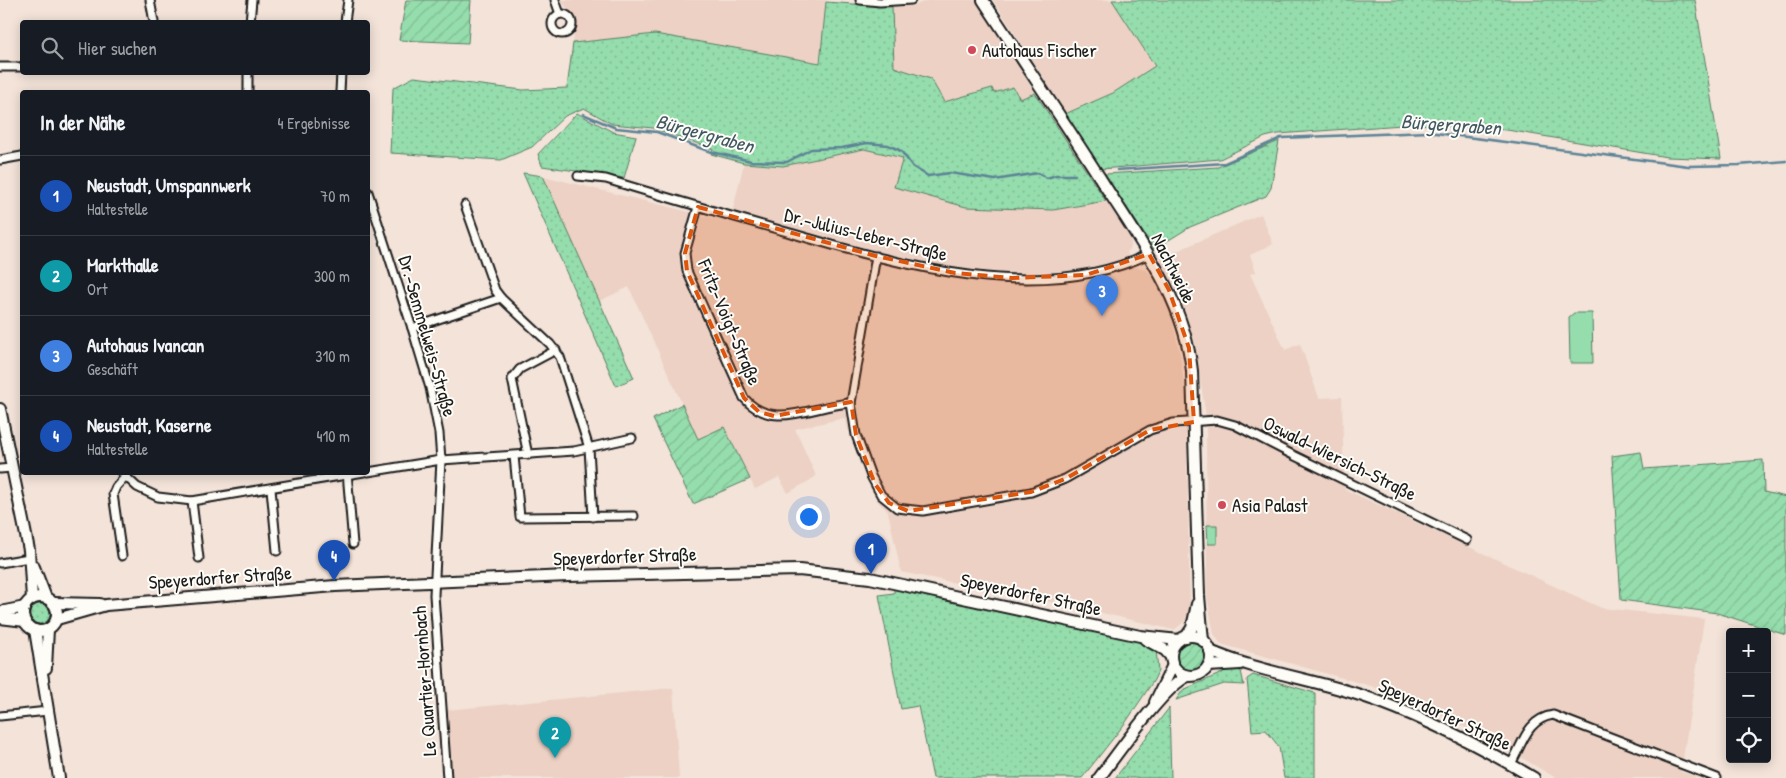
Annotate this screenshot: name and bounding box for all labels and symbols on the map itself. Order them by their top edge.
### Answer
place label: Autohaus Fischer [982,37,1097,63]
marker: Autohaus Fischer [966,44,978,56]
water label: Bürgergraben [653,107,759,160]
water label: Bürgergraben [1400,107,1504,142]
street label: Dr.-Julius-Leber-Straße [782,201,951,267]
street label: Nachtweide [1145,229,1203,308]
street label: Dr.-Semmelweis-Straße [393,253,464,420]
street label: Fritz-Voigt-Straße [691,254,768,389]
pin: 3 [1086,275,1118,316]
street label: Oswald-Wiersich-Straße [1259,410,1421,507]
place label: Asia Palast [1232,492,1308,518]
marker: Asia Palast [1216,499,1228,511]
your location [796,504,822,530]
pin: 1 [855,533,887,574]
pin: 4 [318,540,350,581]
street label: Speyerdorfer Straße [553,540,698,571]
street label: Speyerdorfer Straße [148,559,293,595]
street label: Speyerdorfer Straße [958,566,1104,622]
street label: Le Quartier-Hornbach [406,605,442,757]
street label: Speyerdorfer Straße [1375,672,1516,756]
pin: 2 [539,717,571,758]

